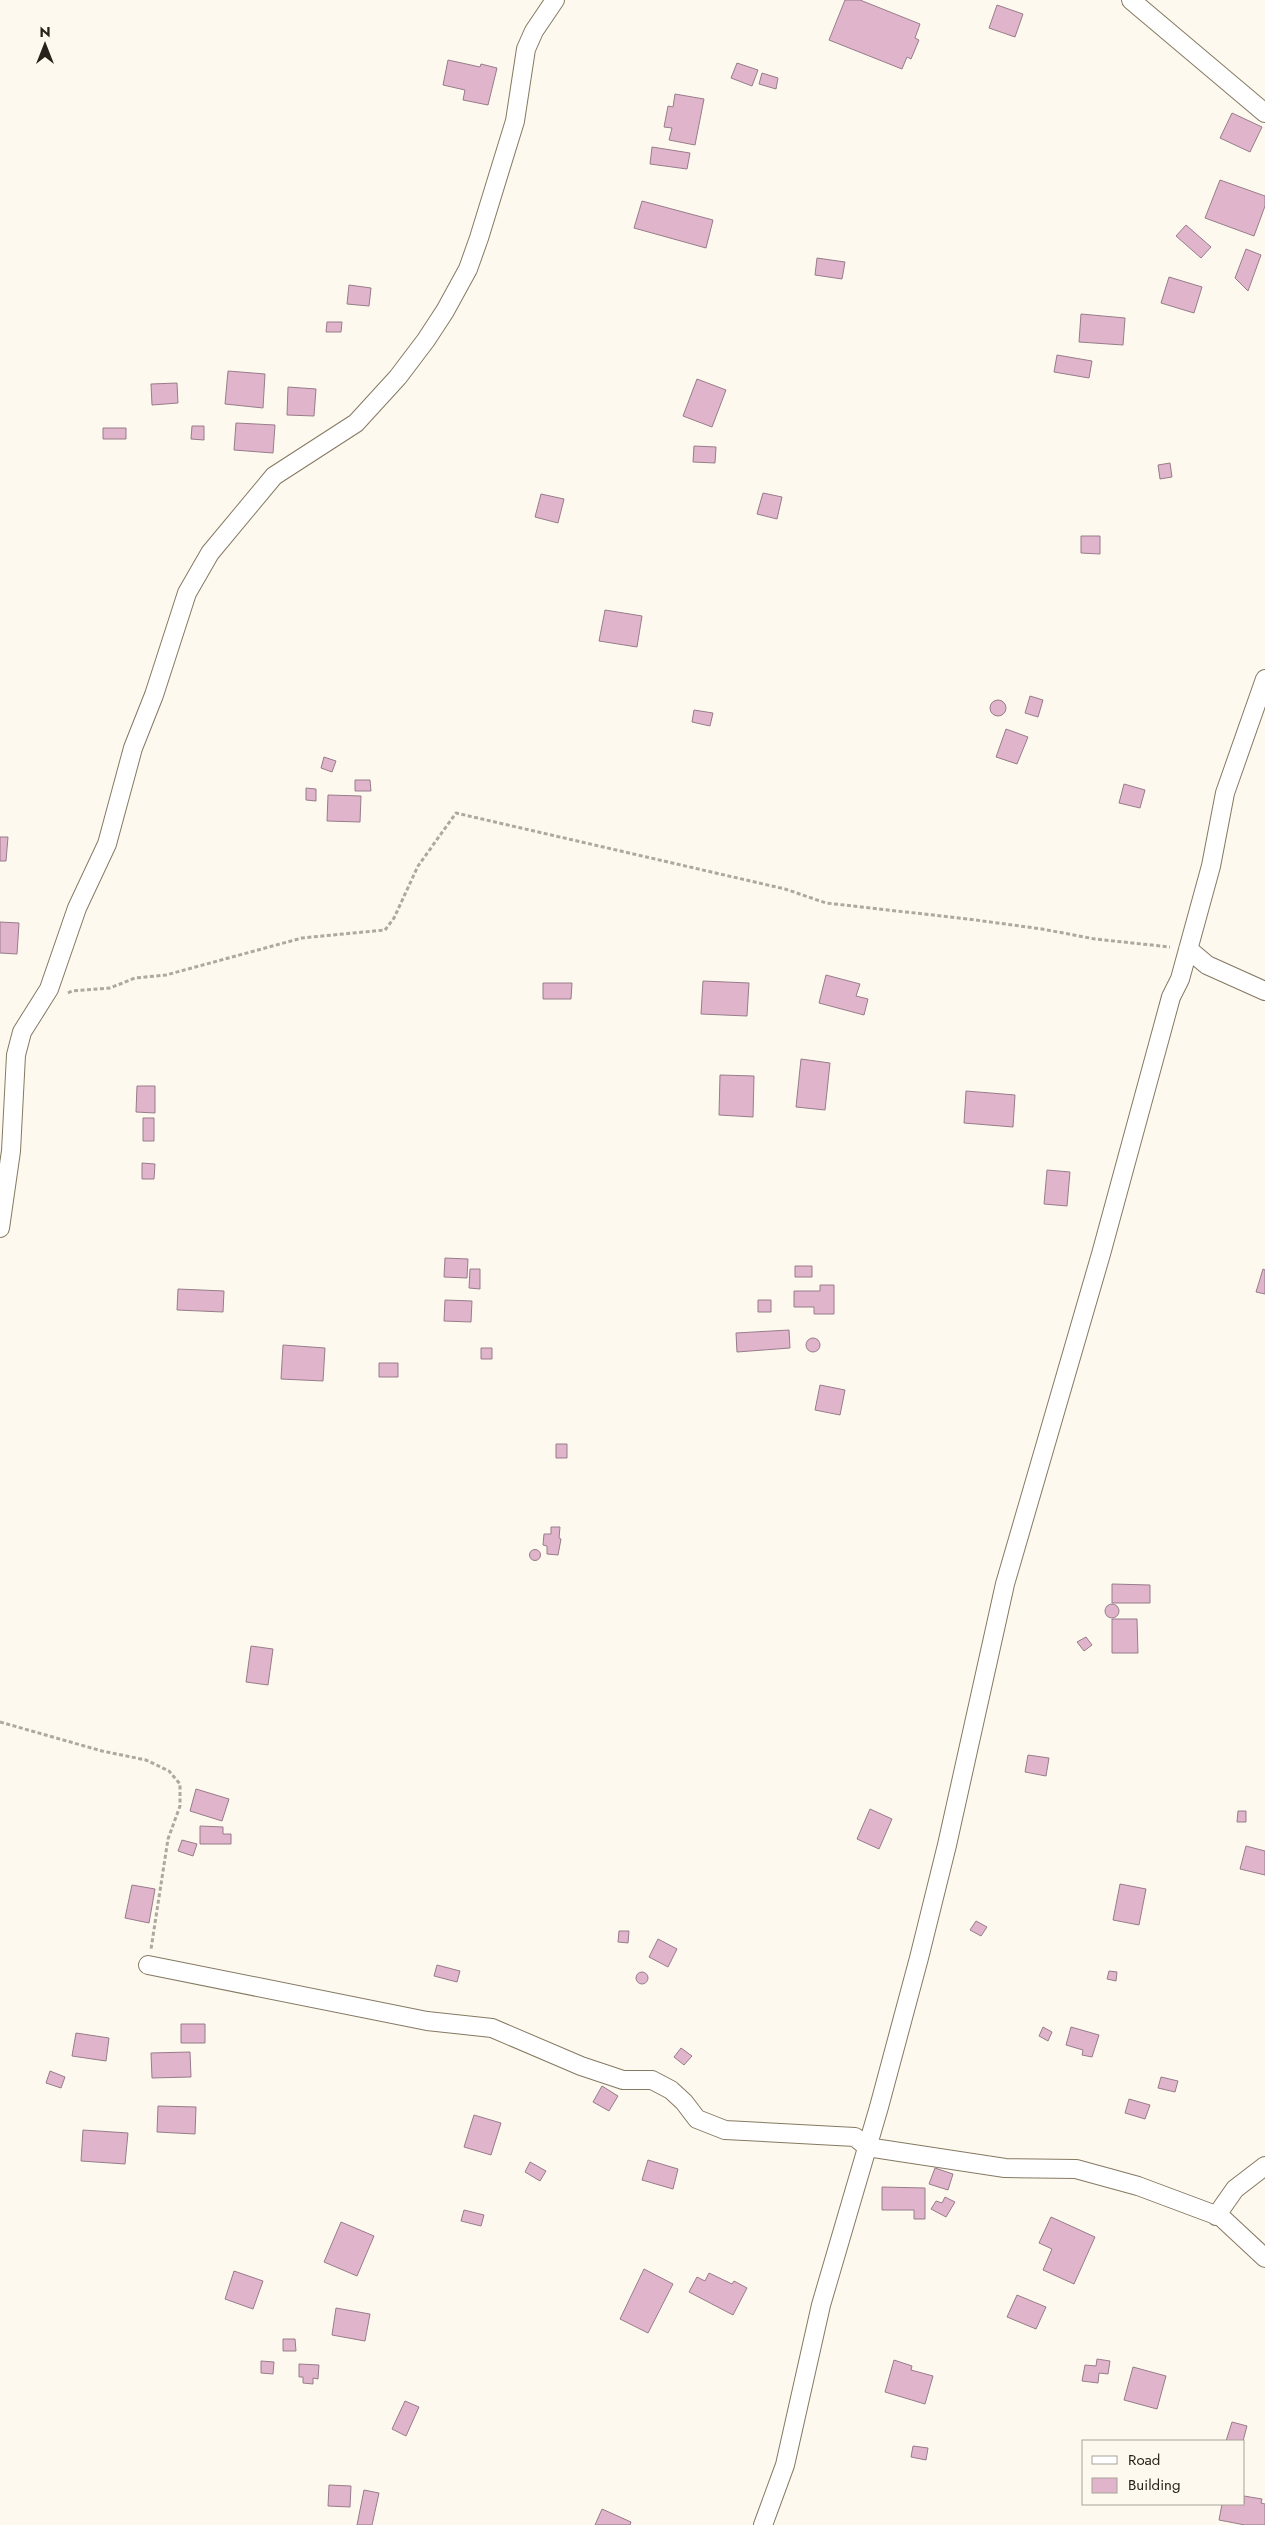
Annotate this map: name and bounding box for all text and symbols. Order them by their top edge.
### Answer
north arrow [20,20,70,70]
text: N [39,22,51,42]
legend [1082,2440,1245,2505]
text: Road [1128,2449,1160,2471]
text: Building [1128,2474,1180,2496]

